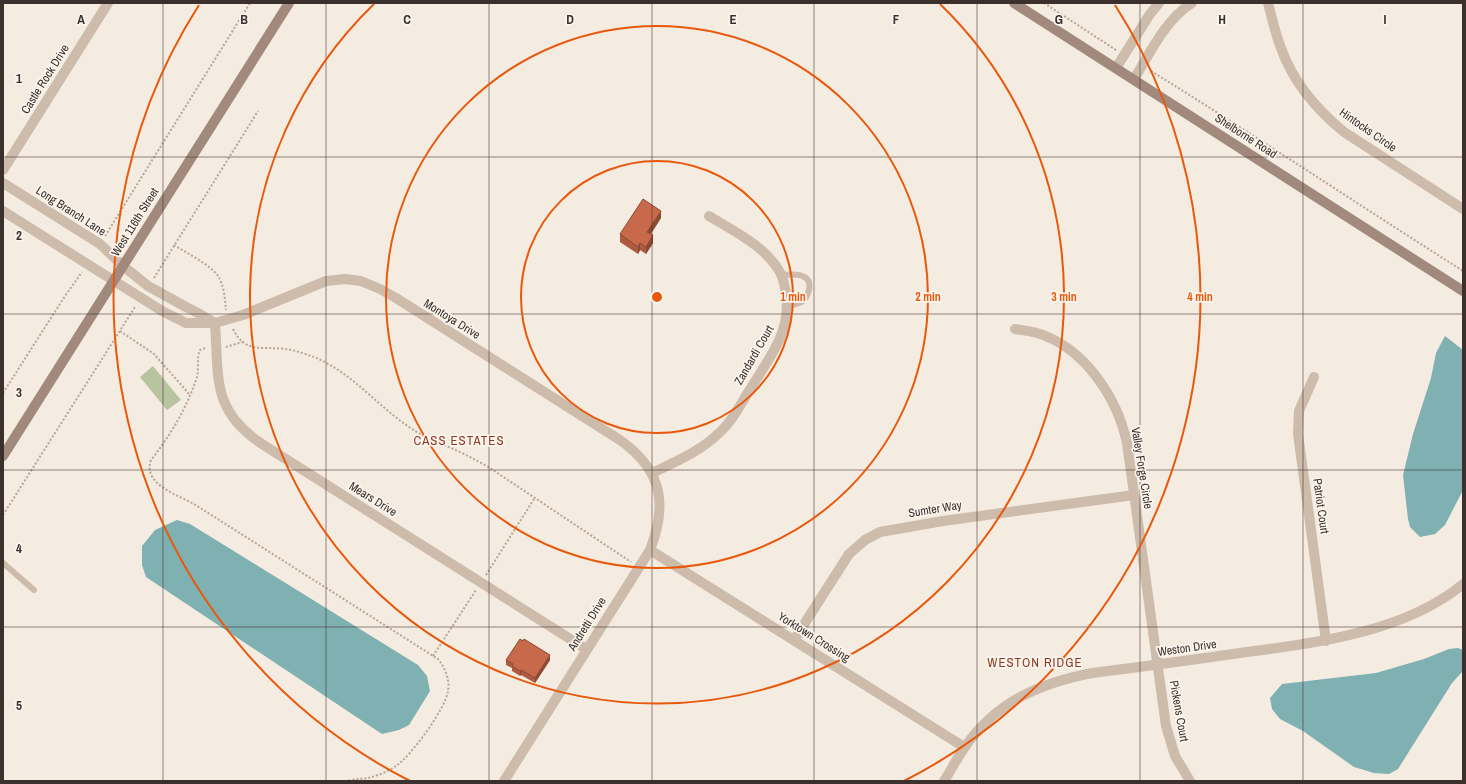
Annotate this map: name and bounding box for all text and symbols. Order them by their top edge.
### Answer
text: A [77,11,85,28]
text: B [240,11,248,28]
text: C [403,11,411,28]
text: D [566,11,574,28]
text: E [729,11,737,28]
text: F [893,11,900,28]
text: G [1055,11,1063,28]
text: H [1218,11,1226,28]
text: I [1384,11,1387,28]
street label: Castle Rock Drive [17,41,73,117]
text: 1 [16,70,22,87]
street label: Hintocks Circle [1336,104,1400,156]
street label: Shelborne Road [1212,110,1280,162]
street label: Long Branch Lane [33,182,109,240]
street label: West 116th Street [108,185,163,259]
text: 2 [16,227,22,244]
text: 1 min [780,289,806,305]
text: 2 min [915,289,941,305]
text: 3 min [1051,289,1077,305]
text: 4 min [1187,289,1213,305]
centre of rings [650,290,664,304]
street label: Montoya Drive [421,295,483,343]
street label: Zandardi Court [731,322,778,388]
text: 3 [16,384,22,401]
street label: Valley Forge Circle [1128,426,1156,510]
district label: CASS ESTATES [413,432,505,449]
street label: Patriot Court [1309,477,1333,535]
street label: Mears Drive [346,478,400,520]
street label: Sumter Way [907,497,963,521]
text: 4 [16,540,22,557]
street label: Andretti Drive [564,594,610,655]
street label: Yorktown Crossing [775,608,854,666]
street label: Weston Drive [1156,636,1218,660]
district label: WESTON RIDGE [987,654,1083,671]
street label: Pickens Court [1166,679,1192,743]
text: 5 [16,697,22,714]

